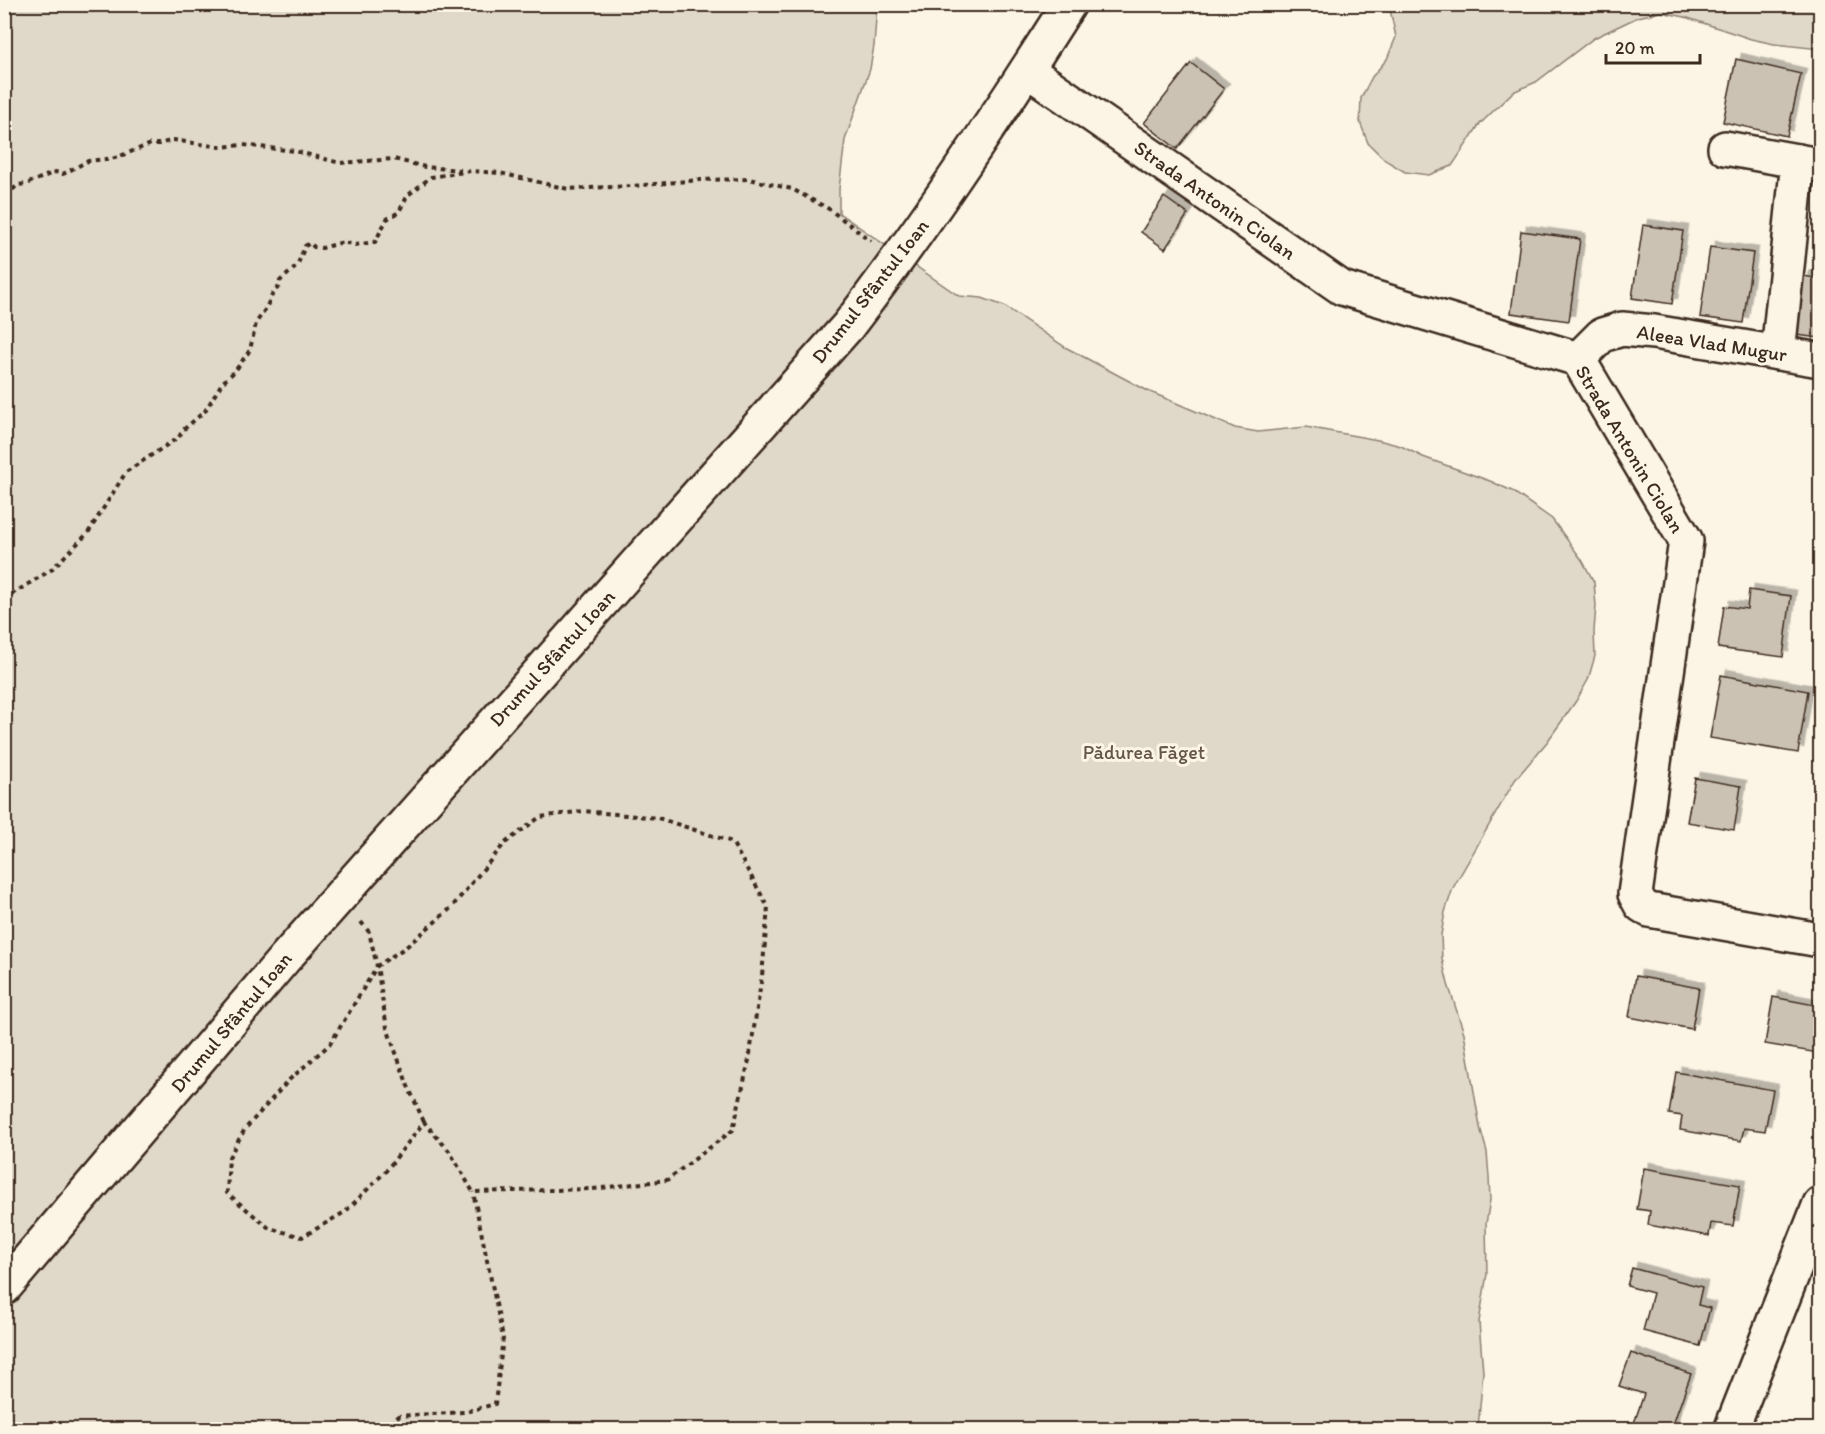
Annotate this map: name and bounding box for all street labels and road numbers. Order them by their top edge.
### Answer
street label: Strada Antonin Ciolan [1130,135,1300,265]
street label: Drumul Sfântul Ioan [806,214,934,368]
street label: Aleea Vlad Mugur [1635,319,1789,367]
street label: Strada Antonin Ciolan [1570,361,1690,537]
street label: Drumul Sfântul Ioan [484,584,620,731]
street label: Drumul Sfântul Ioan [165,947,297,1097]

